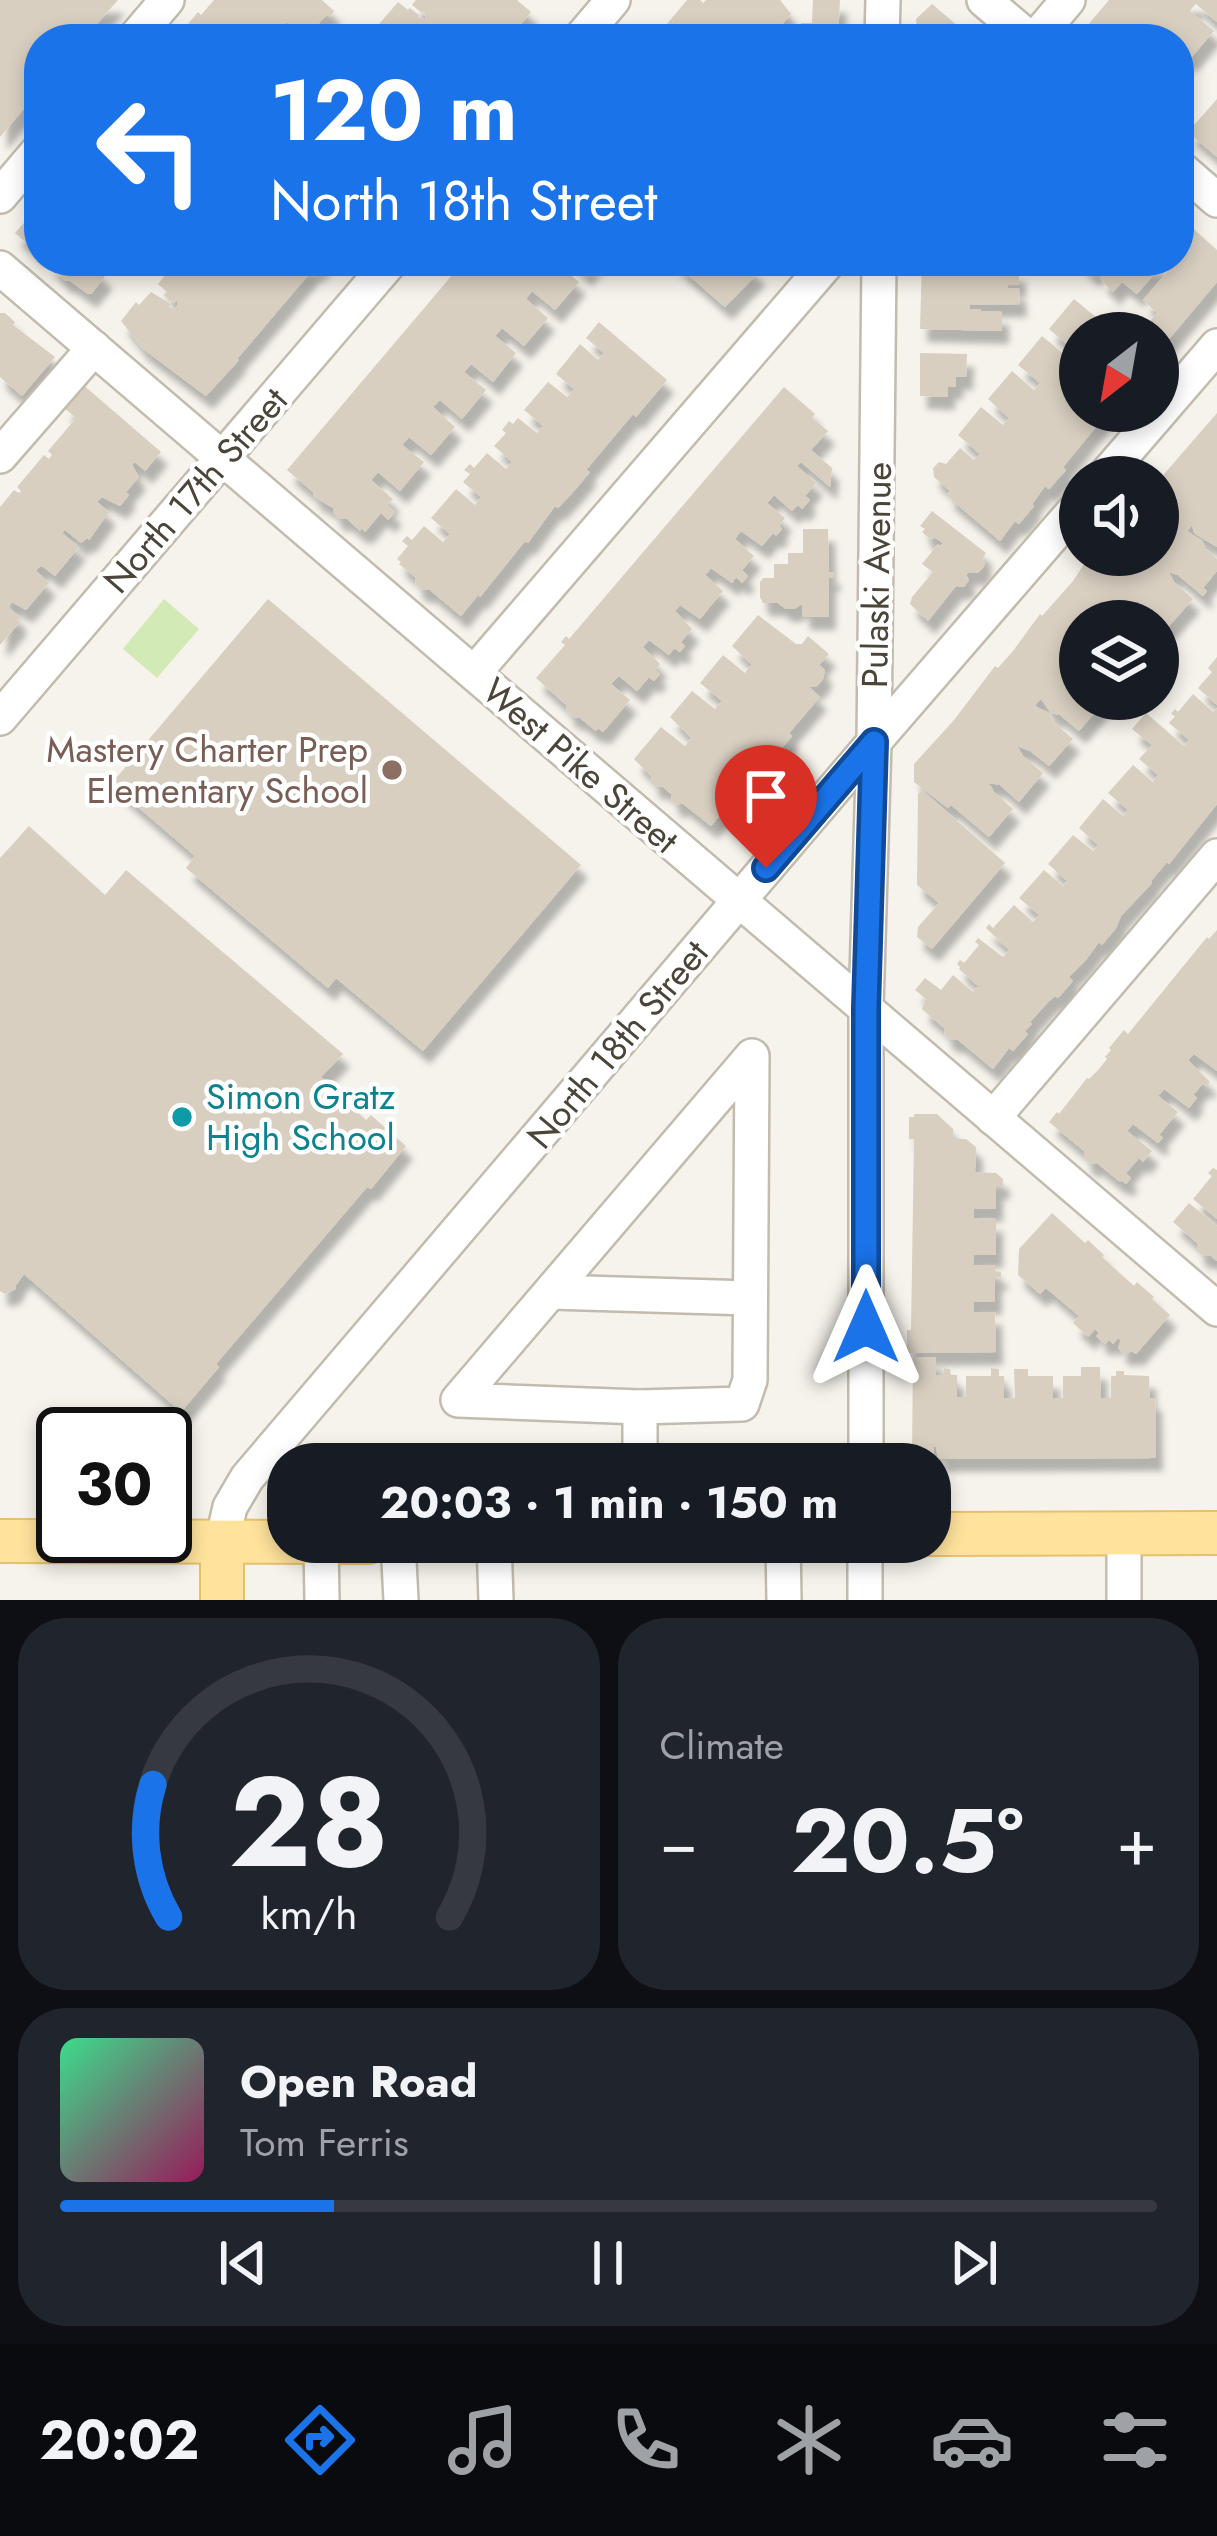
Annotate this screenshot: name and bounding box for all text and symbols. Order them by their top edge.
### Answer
text: 120 m [270,50,518,172]
icon: left [72,72,228,228]
text: North 18th Street [270,162,658,240]
north arrow [1059,312,1179,432]
map controls [1059,312,1179,720]
street label: North 17th Street [91,375,299,604]
button: sound [1059,456,1179,576]
street label: Pulaski Avenue [848,461,904,689]
button: layers [1059,600,1179,720]
street label: West Pike Street [472,665,691,865]
place label: Mastery Charter Prep Elementary School [46,723,368,816]
pin [715,745,817,868]
marker: Mastery Charter Prep Elementary School [379,757,405,783]
icon: arrive [733,763,799,829]
street label: North 18th Street [514,928,720,1160]
place label: Simon Gratz High School [206,1070,396,1163]
marker: Simon Gratz High School [169,1104,195,1130]
position arrow [803,1264,929,1390]
speed limit sign: 30 [36,1407,192,1563]
text: 20:03 · 1 min · 150 m [380,1470,838,1535]
text: Climate [660,1717,784,1774]
text: 28 [229,1732,389,1913]
text: 20.5° [791,1776,1024,1906]
text: − [660,1794,698,1890]
text: + [1116,1794,1157,1890]
text: km/h [260,1883,357,1945]
text: Open Road [240,2049,478,2114]
text: Tom Ferris [240,2114,409,2171]
icon: previous [210,2230,276,2296]
icon: pause [575,2230,641,2296]
icon: next [941,2230,1007,2296]
icon: directions [278,2398,362,2482]
icon: music [441,2398,525,2482]
icon: phone [604,2398,688,2482]
icon: climate [767,2398,851,2482]
icon: car [930,2398,1014,2482]
icon: filters [1093,2398,1177,2482]
text: 20:02 [40,2401,199,2479]

